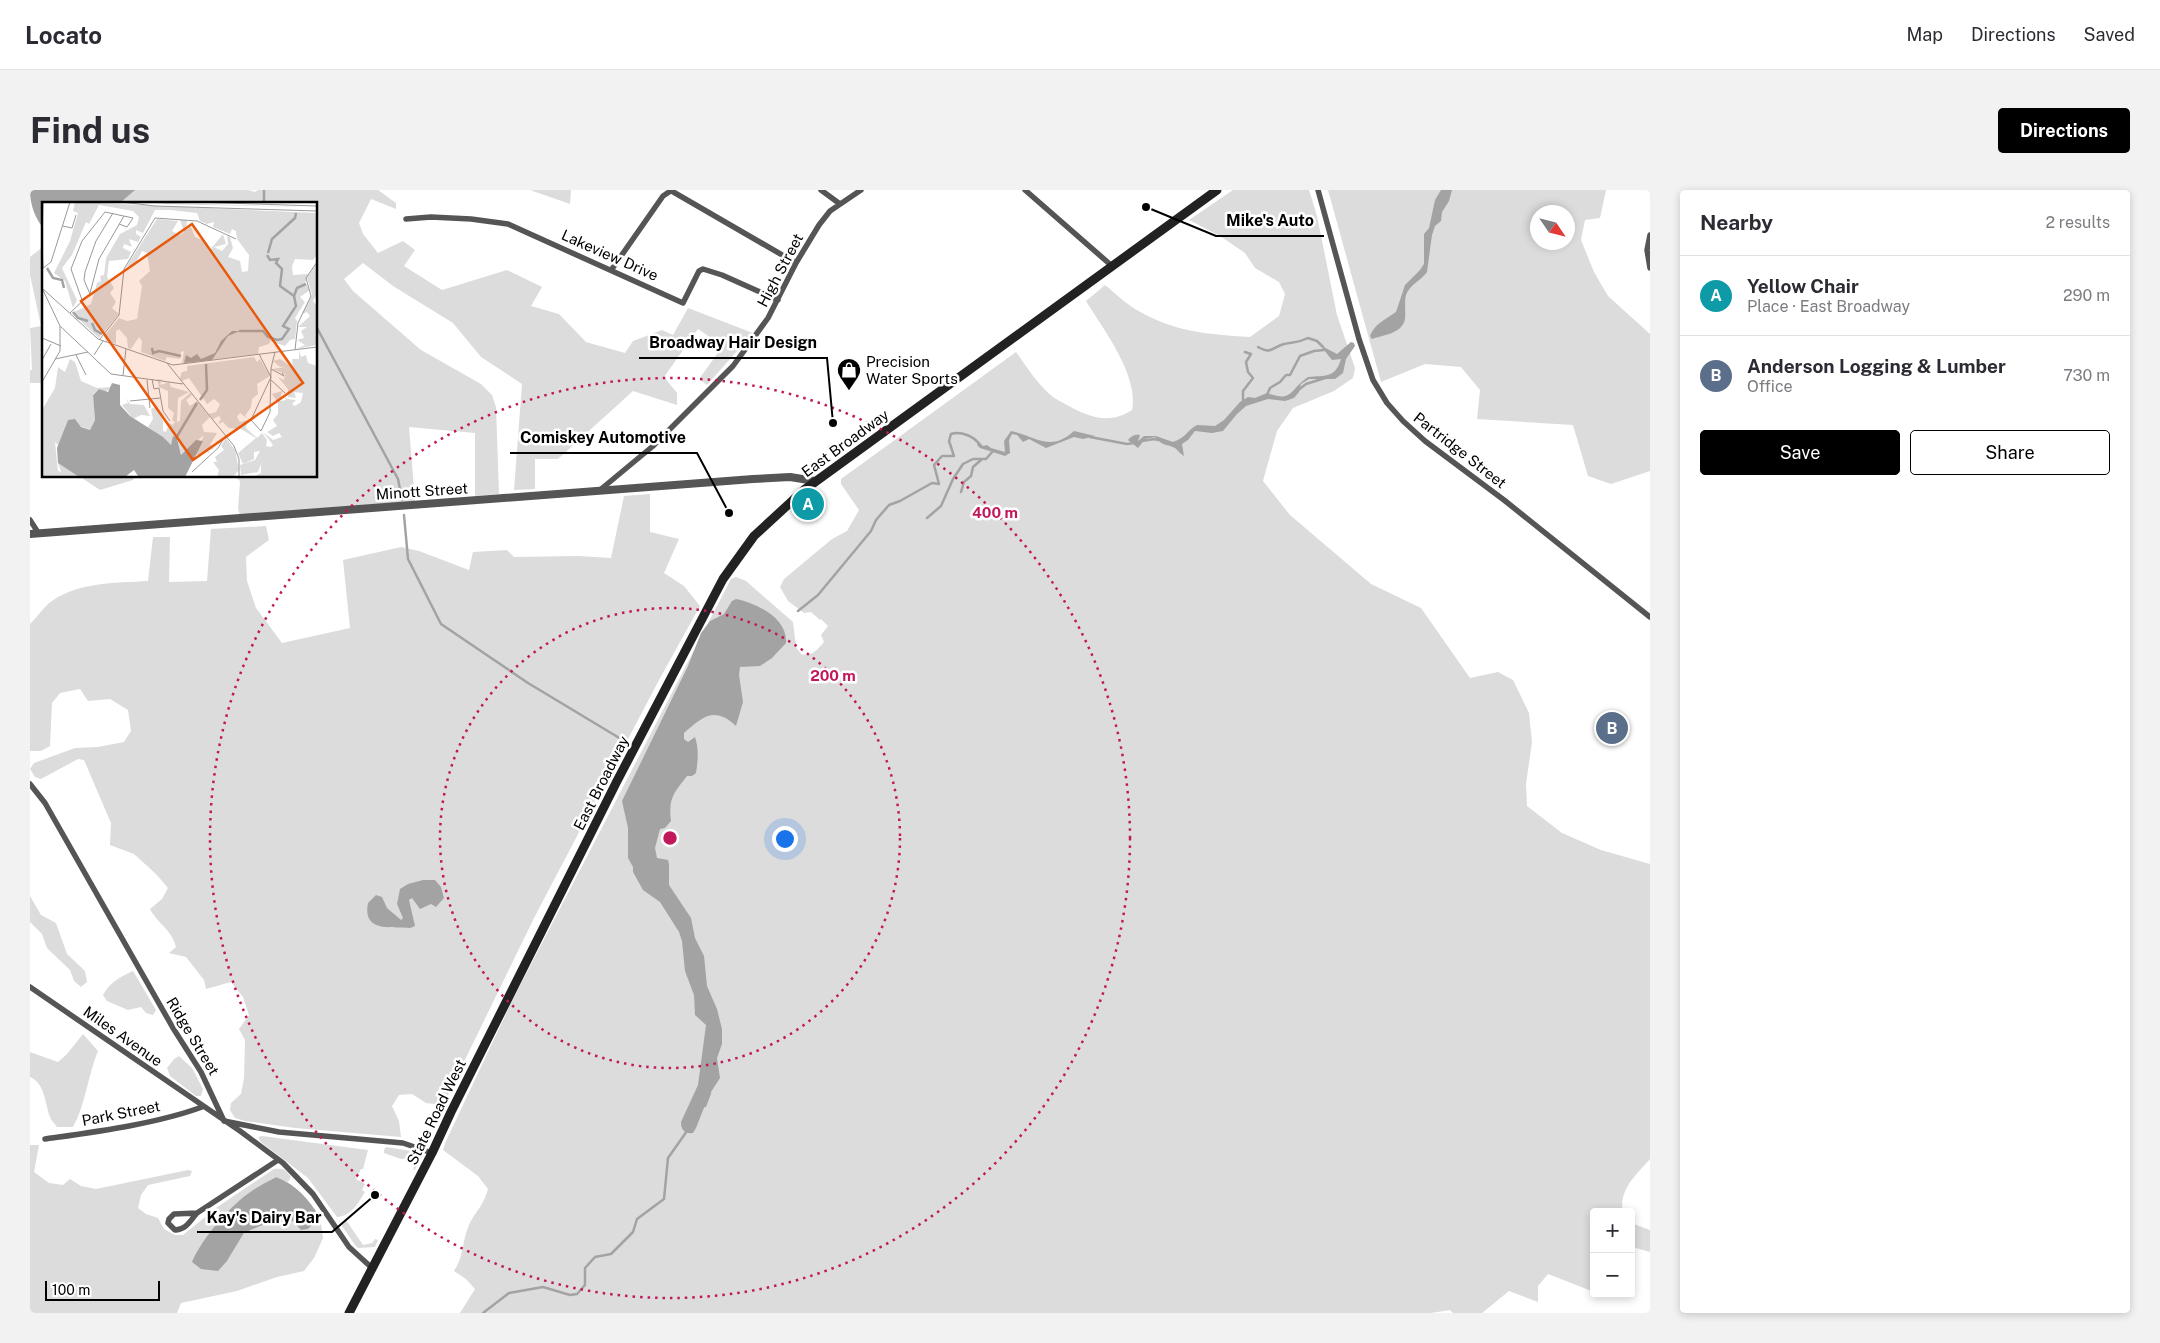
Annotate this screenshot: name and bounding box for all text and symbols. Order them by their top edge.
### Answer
text: Locato [25,21,102,49]
text: Map [1906,24,1943,45]
text: Directions [1971,24,2056,45]
text: Saved [2084,24,2135,45]
button: Directions [1998,108,2130,153]
text: Find us [30,110,150,151]
inset map [42,202,318,478]
callout: Mike's Auto [1216,205,1324,236]
north arrow [1530,205,1575,250]
text: Nearby [1700,210,1773,235]
text: Mike's Auto [1226,211,1314,230]
text: 2 results [2045,213,2110,232]
street label: Lakeview Drive [559,226,661,284]
street label: High Street [754,230,807,310]
text: Yellow Chair [1747,275,1859,297]
text: A [1710,286,1722,305]
text: 290 m [2063,286,2110,305]
text: Place · East Broadway [1747,297,1910,316]
callout: Broadway Hair Design [639,327,827,358]
text: Broadway Hair Design [649,333,817,352]
place label: Precision Water Sports [866,353,958,387]
text: Anderson Logging & Lumber [1747,355,2006,377]
shop icon: Precision Water Sports [836,357,862,391]
text: B [1711,366,1721,385]
text: 730 m [2063,366,2110,385]
text: Office [1747,377,1793,396]
street label: East Broadway [798,406,892,480]
street label: Partridge Street [1410,409,1510,491]
callout: Comiskey Automotive [510,422,697,453]
text: Comiskey Automotive [520,428,686,447]
button: Save [1700,430,1900,475]
button: Share [1910,430,2110,475]
street label: Minott Street [375,479,469,503]
pin: A [792,485,824,523]
text: 400 m [972,504,1018,521]
text: 200 m [810,667,856,684]
pin: B [1596,709,1628,747]
street label: East Broadway [570,733,632,833]
your location [772,826,798,852]
centre of rings [661,829,679,847]
street label: Ridge Street [163,994,223,1078]
street label: Miles Avenue [80,1003,166,1069]
street label: State Road West [403,1056,469,1168]
street label: Park Street [80,1097,162,1129]
callout: Kay's Dairy Bar [197,1201,332,1232]
text: Kay's Dairy Bar [207,1208,322,1227]
map controls [1590,1208,1635,1298]
button: + [1590,1208,1635,1253]
button: − [1590,1253,1635,1298]
scale bar [45,1278,160,1301]
text: 100 m [52,1282,90,1298]

